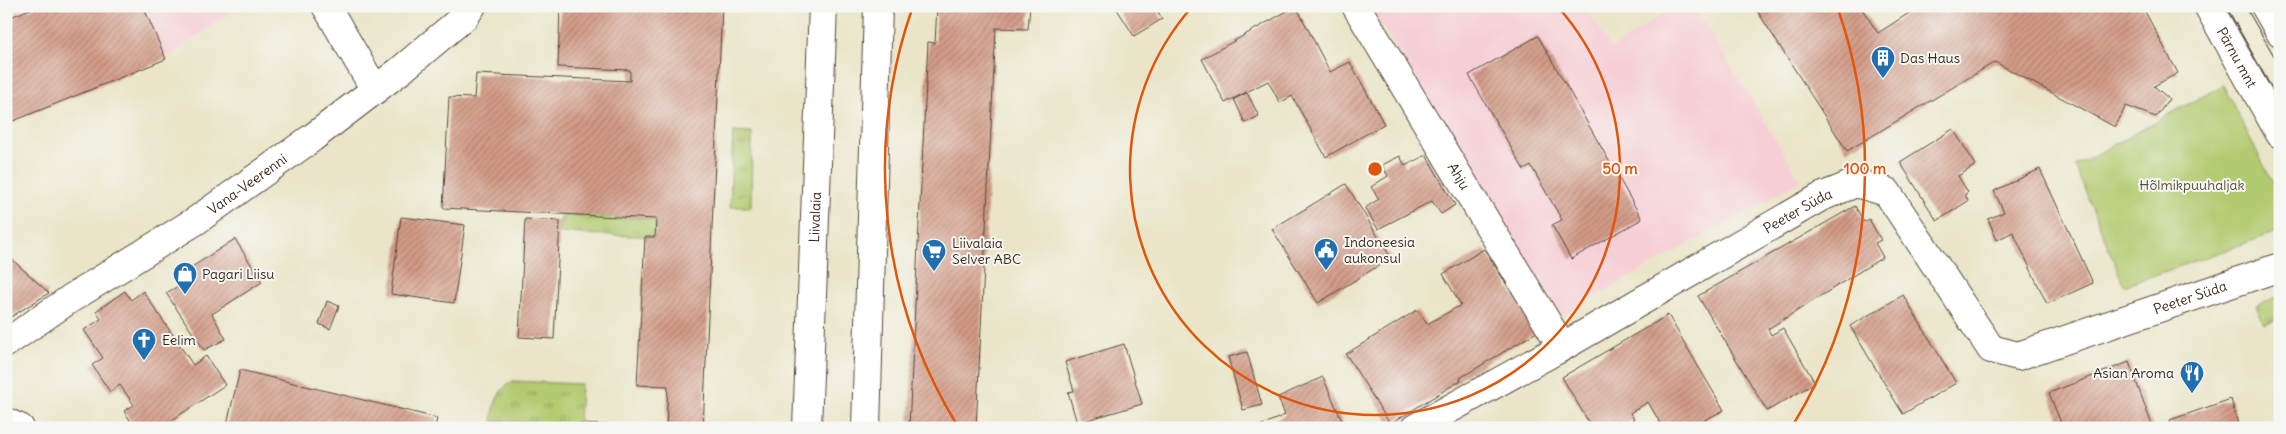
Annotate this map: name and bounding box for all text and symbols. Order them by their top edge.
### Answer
street label: Pärnu mnt [2213,24,2261,91]
building icon: Das Haus [1870,45,1896,79]
place label: Das Haus [1900,49,1960,67]
street label: Vana-Veerenni [204,150,290,219]
text: 50 m [1602,159,1638,178]
text: 100 m [1844,159,1886,178]
centre of rings [1366,160,1384,178]
street label: Ahju [1444,160,1474,193]
park label: Hõlmikpuuhaljak [2139,176,2245,194]
street label: Peeter Süda [1760,185,1835,238]
street label: Liivalaia [805,191,825,243]
place label: Indoneesia aukonsul [1344,233,1415,267]
place label: Liivalaia Selver ABC [952,234,1021,268]
public building icon: Indoneesia aukonsul [1313,237,1339,271]
supermarket icon: Liivalaia Selver ABC [921,238,947,272]
shop icon: Pagari Liisu [172,261,198,295]
place label: Pagari Liisu [202,265,274,283]
street label: Peeter Süda [2151,277,2229,318]
church icon: Eelim [131,327,157,361]
place label: Eelim [162,331,196,349]
restaurant icon: Asian Aroma [2179,360,2205,394]
place label: Asian Aroma [2093,364,2174,382]

